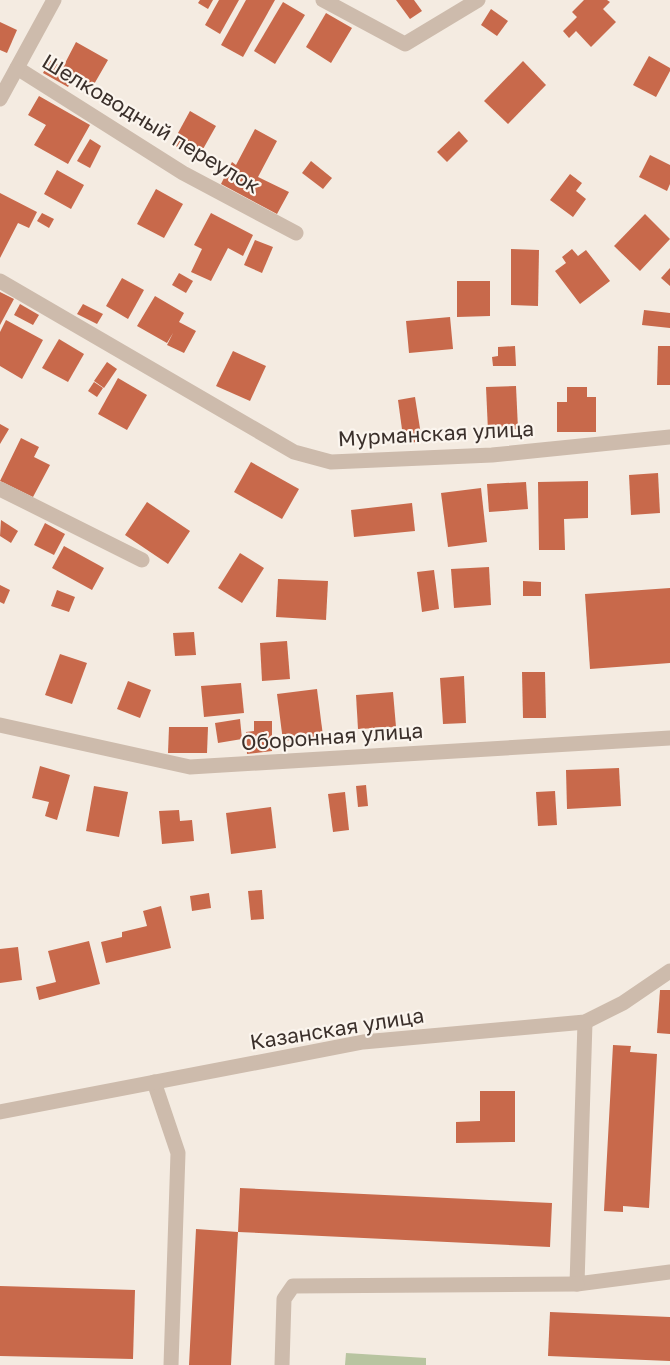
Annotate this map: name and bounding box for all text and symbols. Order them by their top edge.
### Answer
street label: Шелководный переулок [38,48,265,199]
street label: Мурманская улица [337,415,535,451]
street label: Оборонная улица [240,717,424,755]
street label: Казанская улица [248,1001,426,1055]

